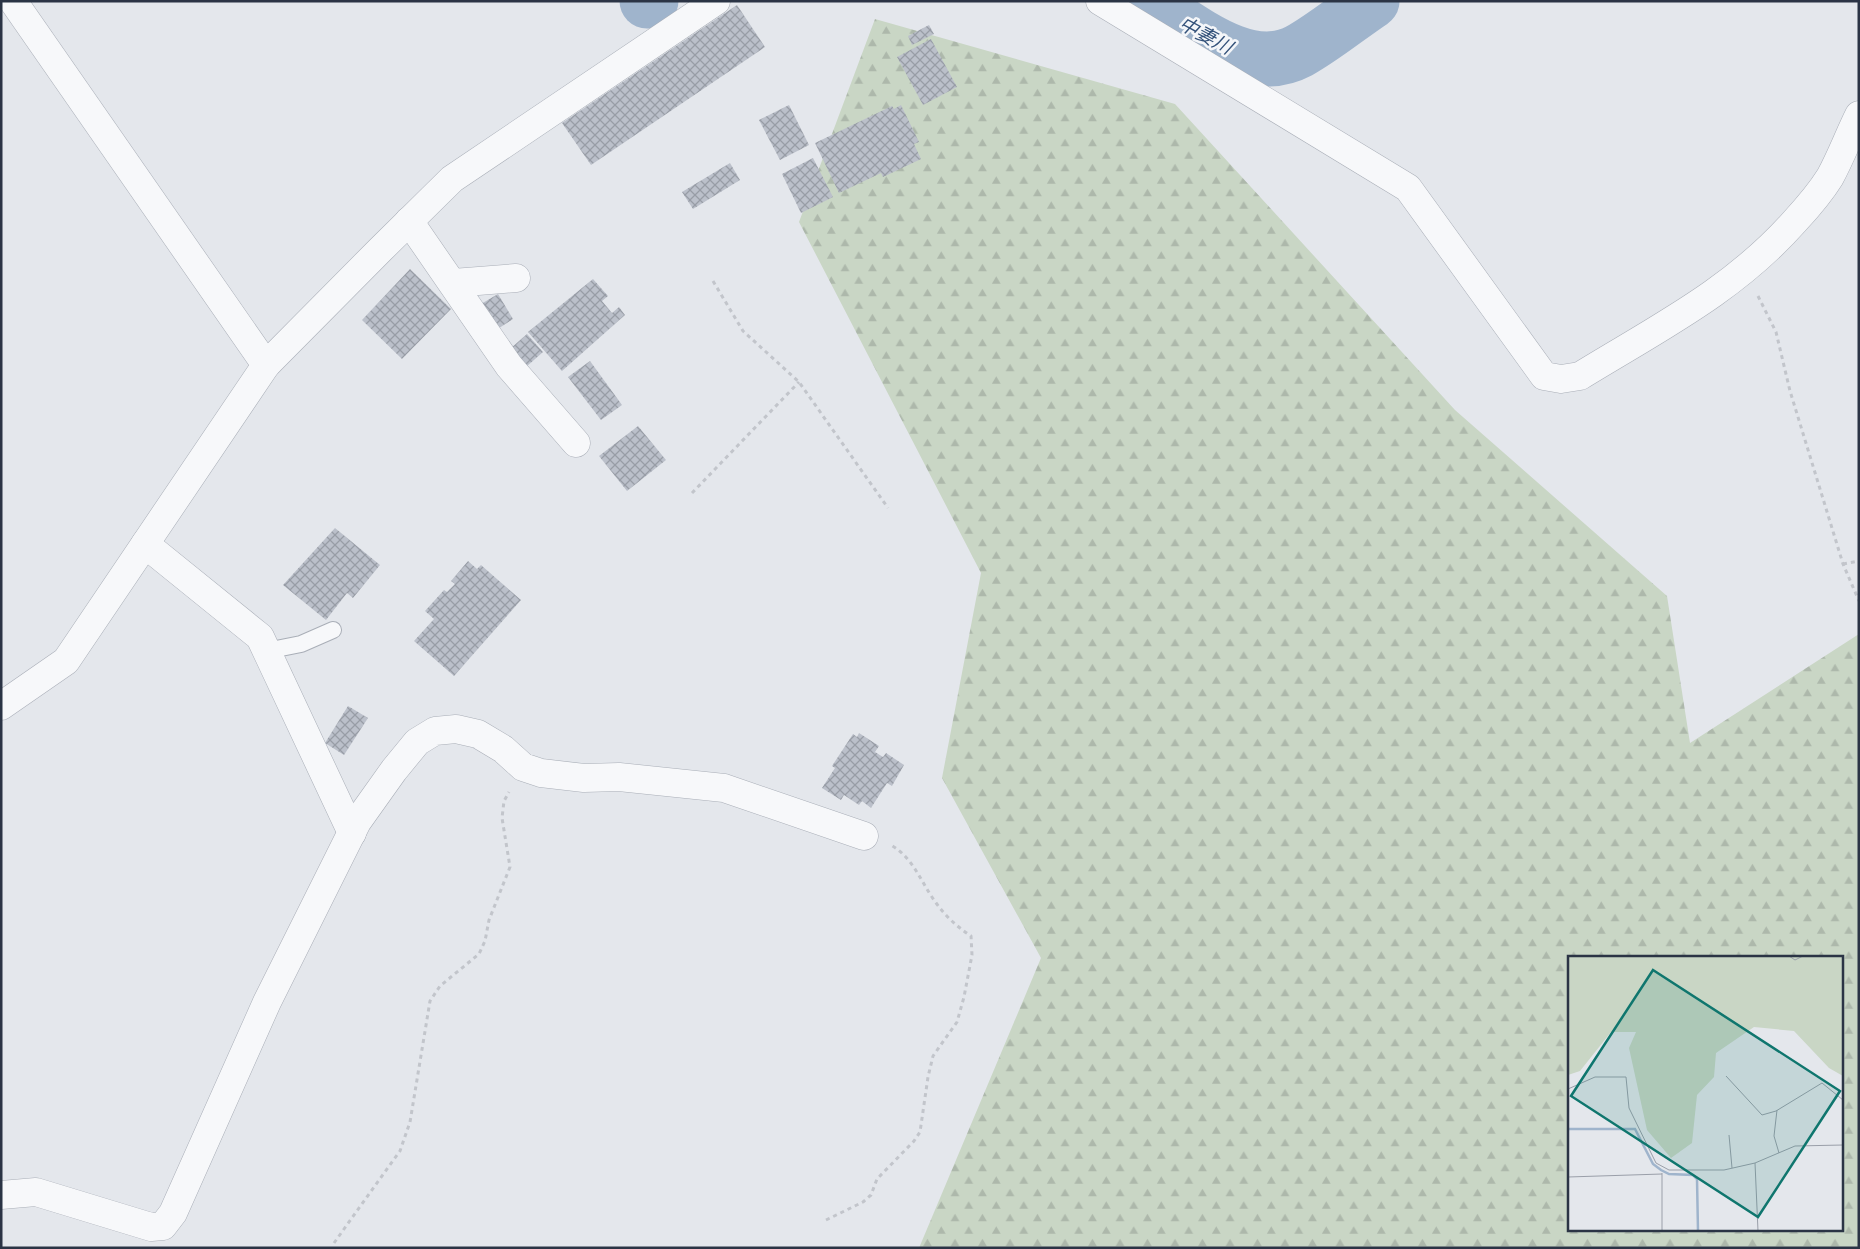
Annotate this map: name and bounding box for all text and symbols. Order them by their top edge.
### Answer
water label: 中妻川 [1176,12,1238,59]
inset map [1568,956,1842,1232]

